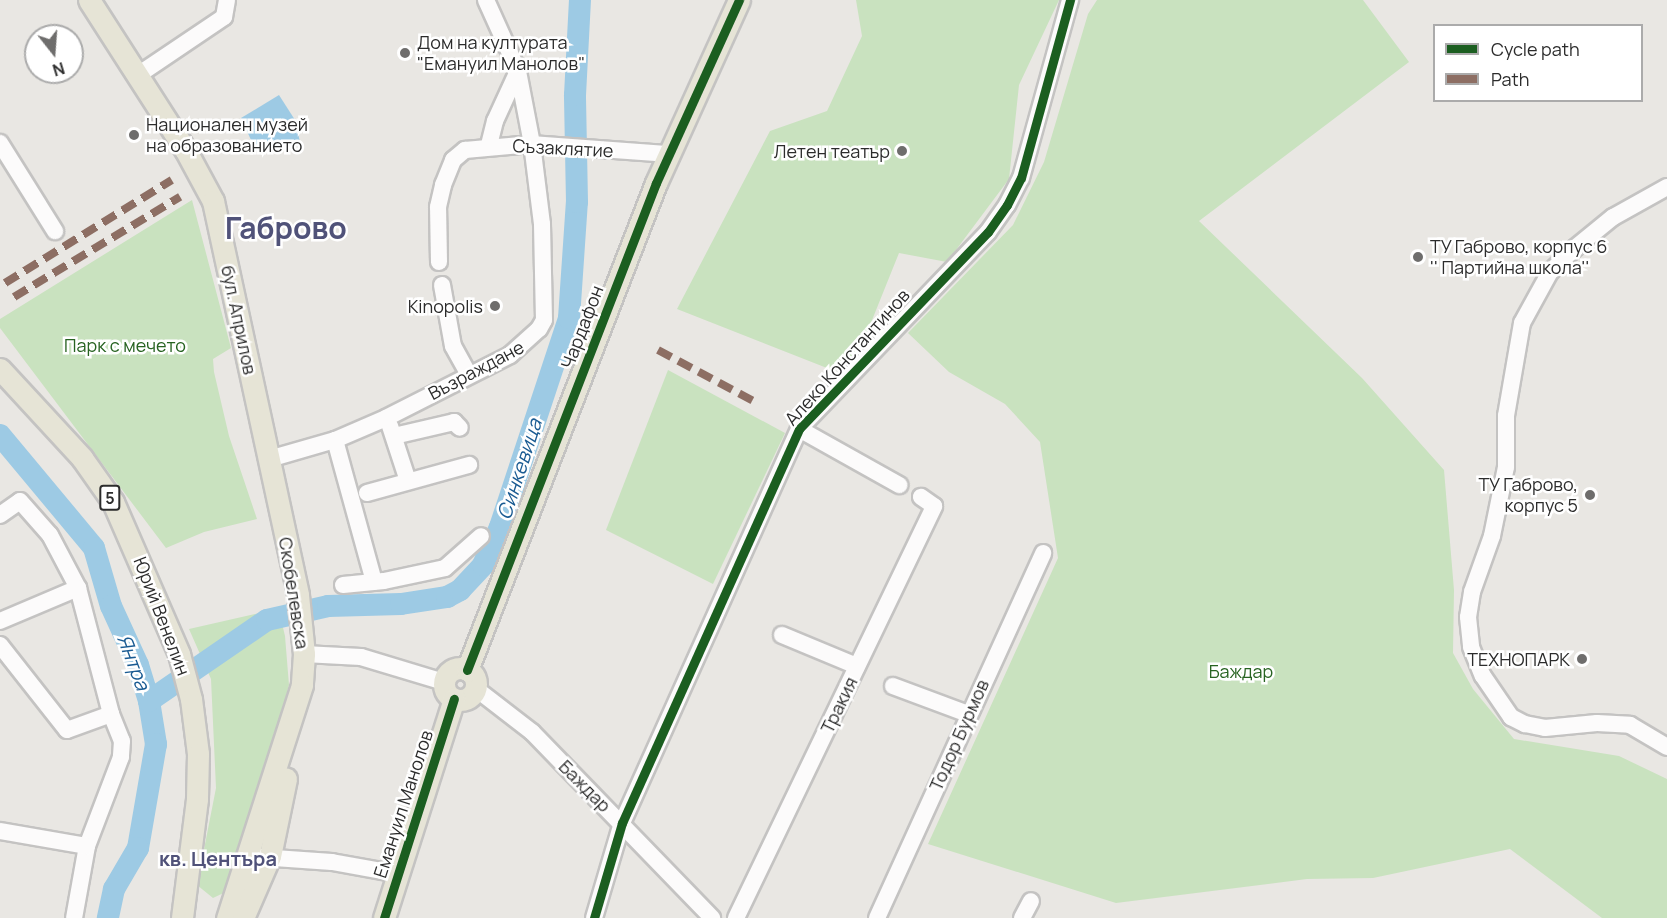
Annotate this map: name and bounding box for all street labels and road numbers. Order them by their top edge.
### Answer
street label: Съзаклятие [512,135,614,161]
street label: бул. Априлов [217,263,261,377]
street label: Чардафон [556,282,608,372]
street label: Алеко Константинов [780,284,914,430]
street label: Възраждане [425,336,527,404]
road number: 5 [98,485,122,511]
street label: Скобелевска [275,536,313,650]
street label: Юрий Венелин [129,554,195,678]
street label: Тракия [816,673,862,737]
street label: Тодор Бурмов [925,676,993,794]
street label: Емануил Манолов [369,727,437,881]
street label: Баждар [555,756,615,816]

